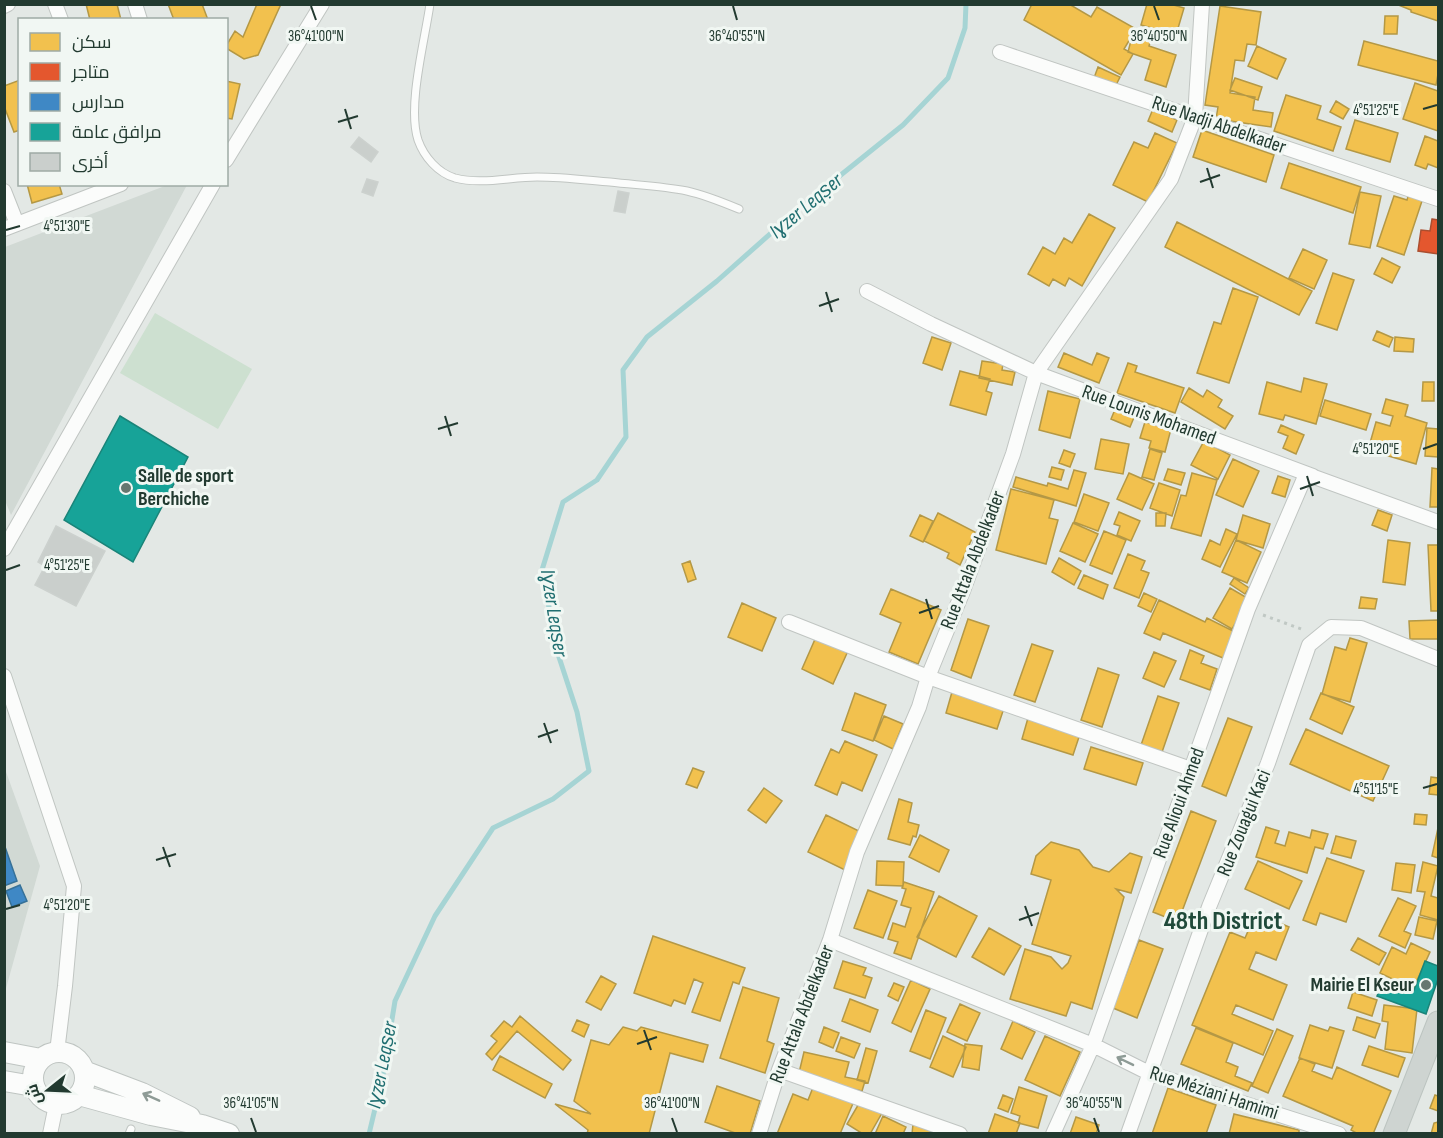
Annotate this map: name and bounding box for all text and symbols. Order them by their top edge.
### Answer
legend [18,18,228,186]
text: 36°41'00"N [288,27,344,46]
text: 36°40'55"N [709,27,765,46]
text: 36°40'50"N [1130,27,1188,46]
text: سكن [72,32,111,53]
text: متاجر [71,62,110,83]
street label: Rue Nadji Abdelkader [1149,91,1289,159]
text: مدارس [72,92,125,113]
text: 4°51'25"E [1353,101,1399,120]
text: مرافق عامة [72,122,162,144]
text: أخرى [72,151,109,173]
water label: Iɣzer Leqṣer [764,167,849,244]
text: 4°51'30"E [43,217,91,236]
street label: Rue Lounis Mohamed [1079,380,1219,450]
text: 4°51'20"E [1353,440,1399,459]
place label: Salle de sport Berchiche [138,464,234,511]
marker: Salle de sport Berchiche [119,481,133,495]
street label: Rue Attala Abdelkader [936,487,1011,633]
text: 4°51'25"E [44,556,90,575]
water label: Iɣzer Leqṣer [535,568,573,659]
street label: Rue Alioui Ahmed [1148,745,1210,861]
street label: Rue Zouagui Kaci [1212,766,1276,880]
text: 4°51'15"E [1353,780,1399,799]
text: 4°51'20"E [44,896,90,915]
district label: 48th District [1164,906,1283,937]
street label: Rue Attala Abdelkader [765,941,840,1087]
place label: Mairie El Kseur [1311,973,1414,997]
marker: Mairie El Kseur [1419,978,1433,992]
water label: Iɣzer Leqṣer [361,1018,403,1111]
one-way arrow [1116,1054,1134,1066]
north arrow [18,1060,78,1120]
street label: Rue Méziani Hamimi [1147,1061,1281,1125]
text: ش [23,1081,47,1107]
one-way arrow [142,1090,160,1102]
text: 36°41'05"N [223,1094,279,1113]
text: 36°41'00"N [644,1094,700,1113]
text: 36°40'55"N [1066,1094,1122,1113]

